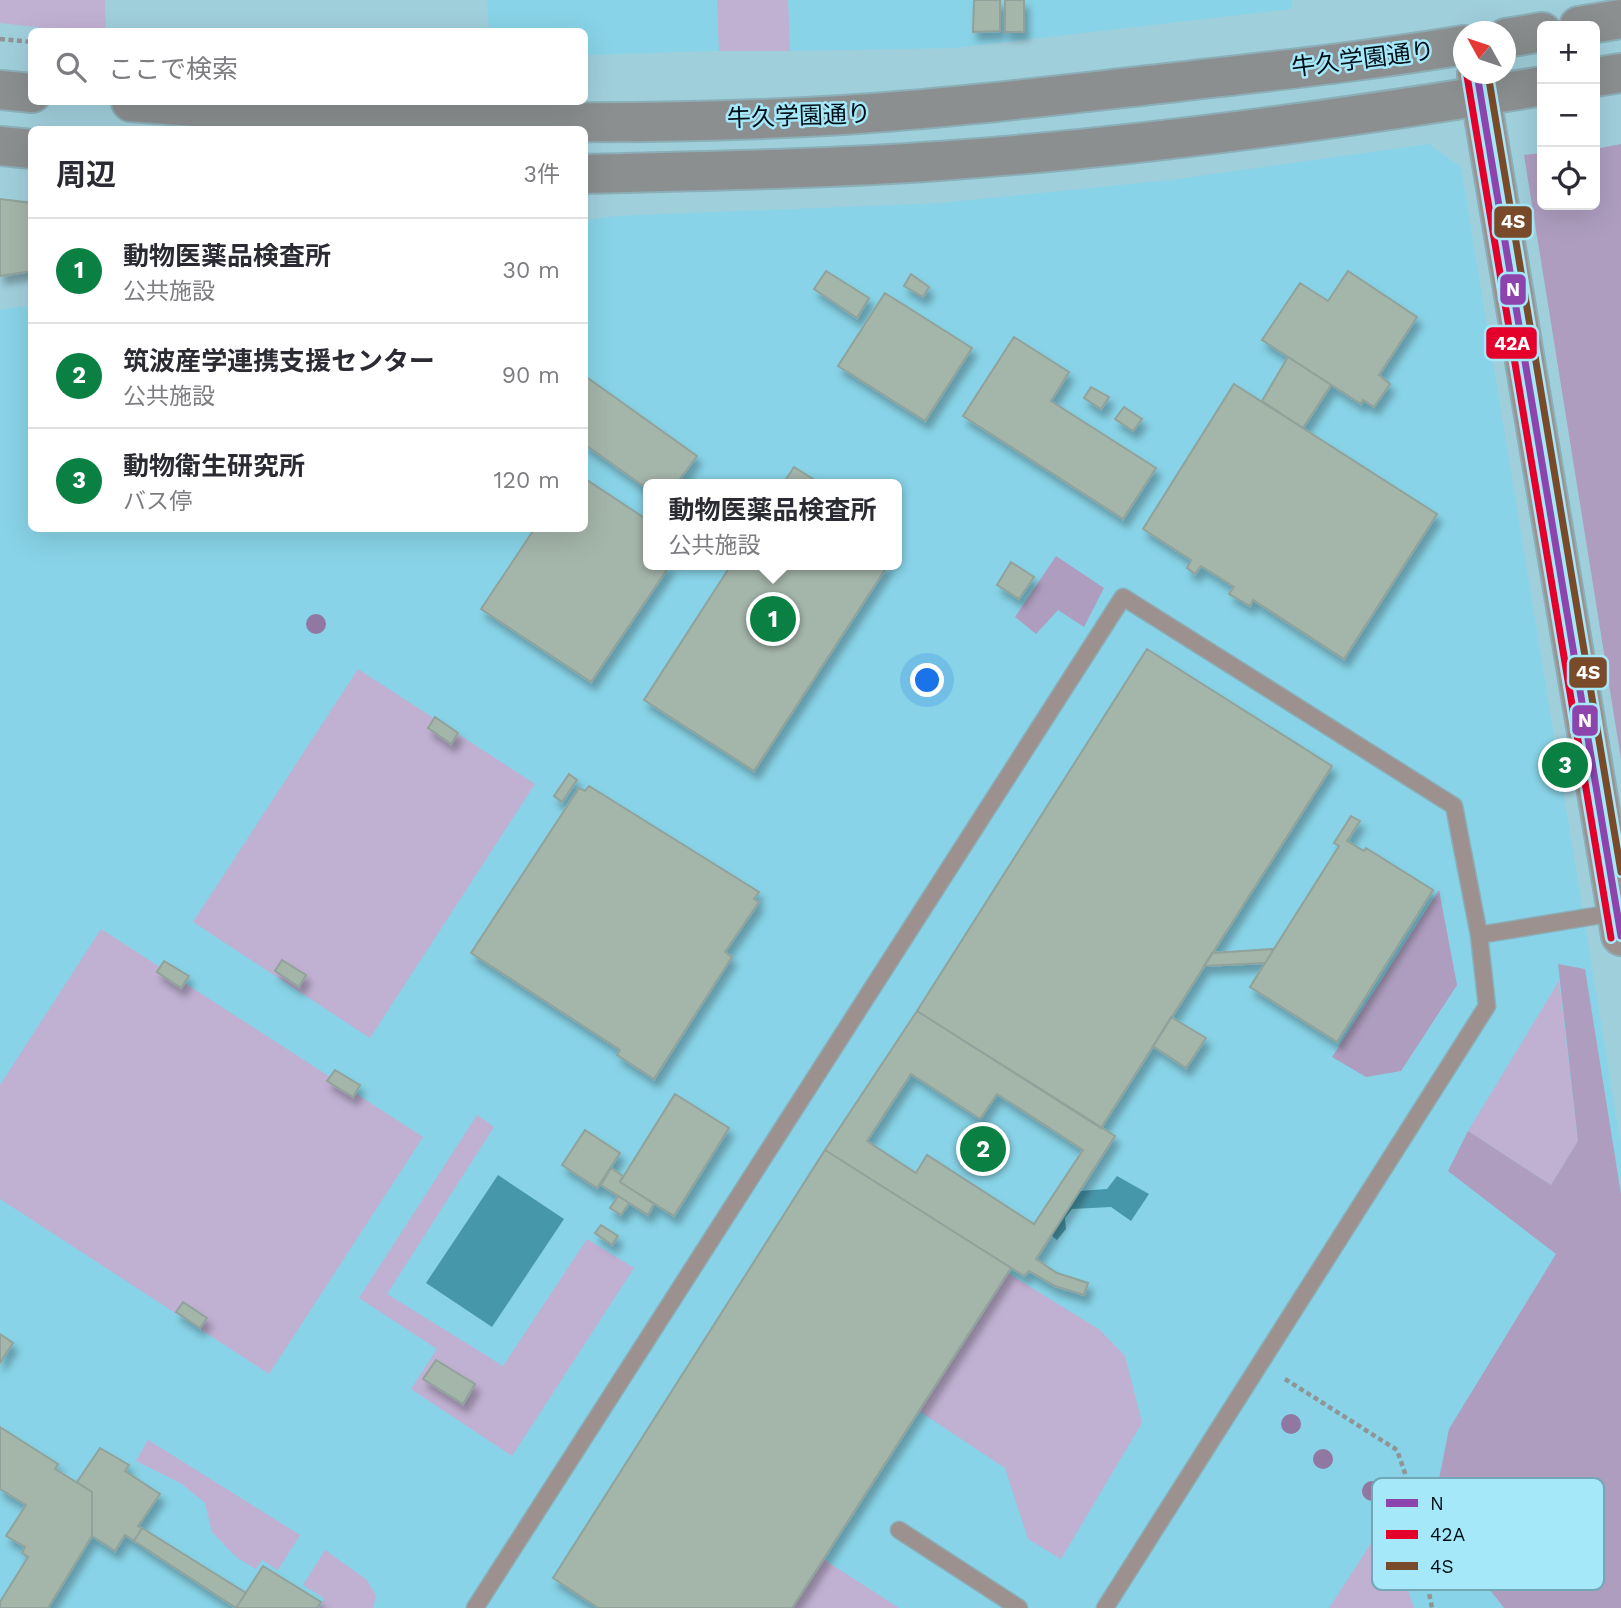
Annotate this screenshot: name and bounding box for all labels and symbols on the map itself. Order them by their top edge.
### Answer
north arrow [1453,21,1516,84]
street label: 牛久学園通り [1290,36,1436,82]
street label: 牛久学園通り [727,99,871,133]
line badge: 4S [1493,205,1533,239]
text: 4S [1501,210,1525,233]
line badge: N [1499,273,1527,306]
text: N [1506,278,1520,301]
line badge: 42A [1485,326,1538,360]
text: 42A [1494,332,1530,355]
pin: 1 [750,593,796,645]
line badge: 4S [1568,656,1608,689]
text: 4S [1576,661,1600,684]
your location [910,663,944,697]
line badge: N [1571,704,1599,737]
text: N [1578,709,1592,732]
pin: 3 [1542,739,1588,791]
pin: 2 [960,1123,1006,1175]
legend [1372,1478,1604,1590]
text: N [1430,1492,1444,1515]
text: 42A [1430,1523,1466,1546]
text: 4S [1430,1555,1454,1578]

